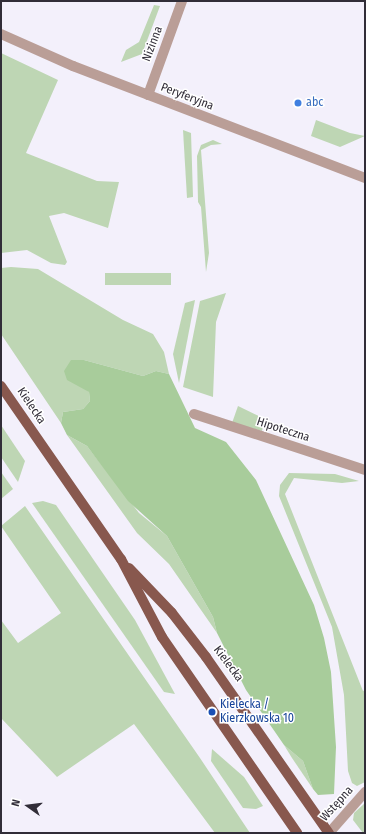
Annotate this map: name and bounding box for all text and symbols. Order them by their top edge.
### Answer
street label: Nizinna [140,24,166,64]
street label: Peryferyjna [158,80,216,114]
place label: abc [306,96,323,110]
marker: abc [293,98,303,108]
street label: Kielecka [14,385,48,427]
street label: Hipoteczna [255,415,311,445]
street label: Kielecka [210,643,246,685]
place label: Kielecka / Kierzkowska 10 [220,698,294,726]
marker: Kielecka / Kierzkowska 10 [207,707,217,717]
street label: Wstępna [318,783,356,825]
north arrow [8,786,48,826]
text: N [9,798,23,808]

